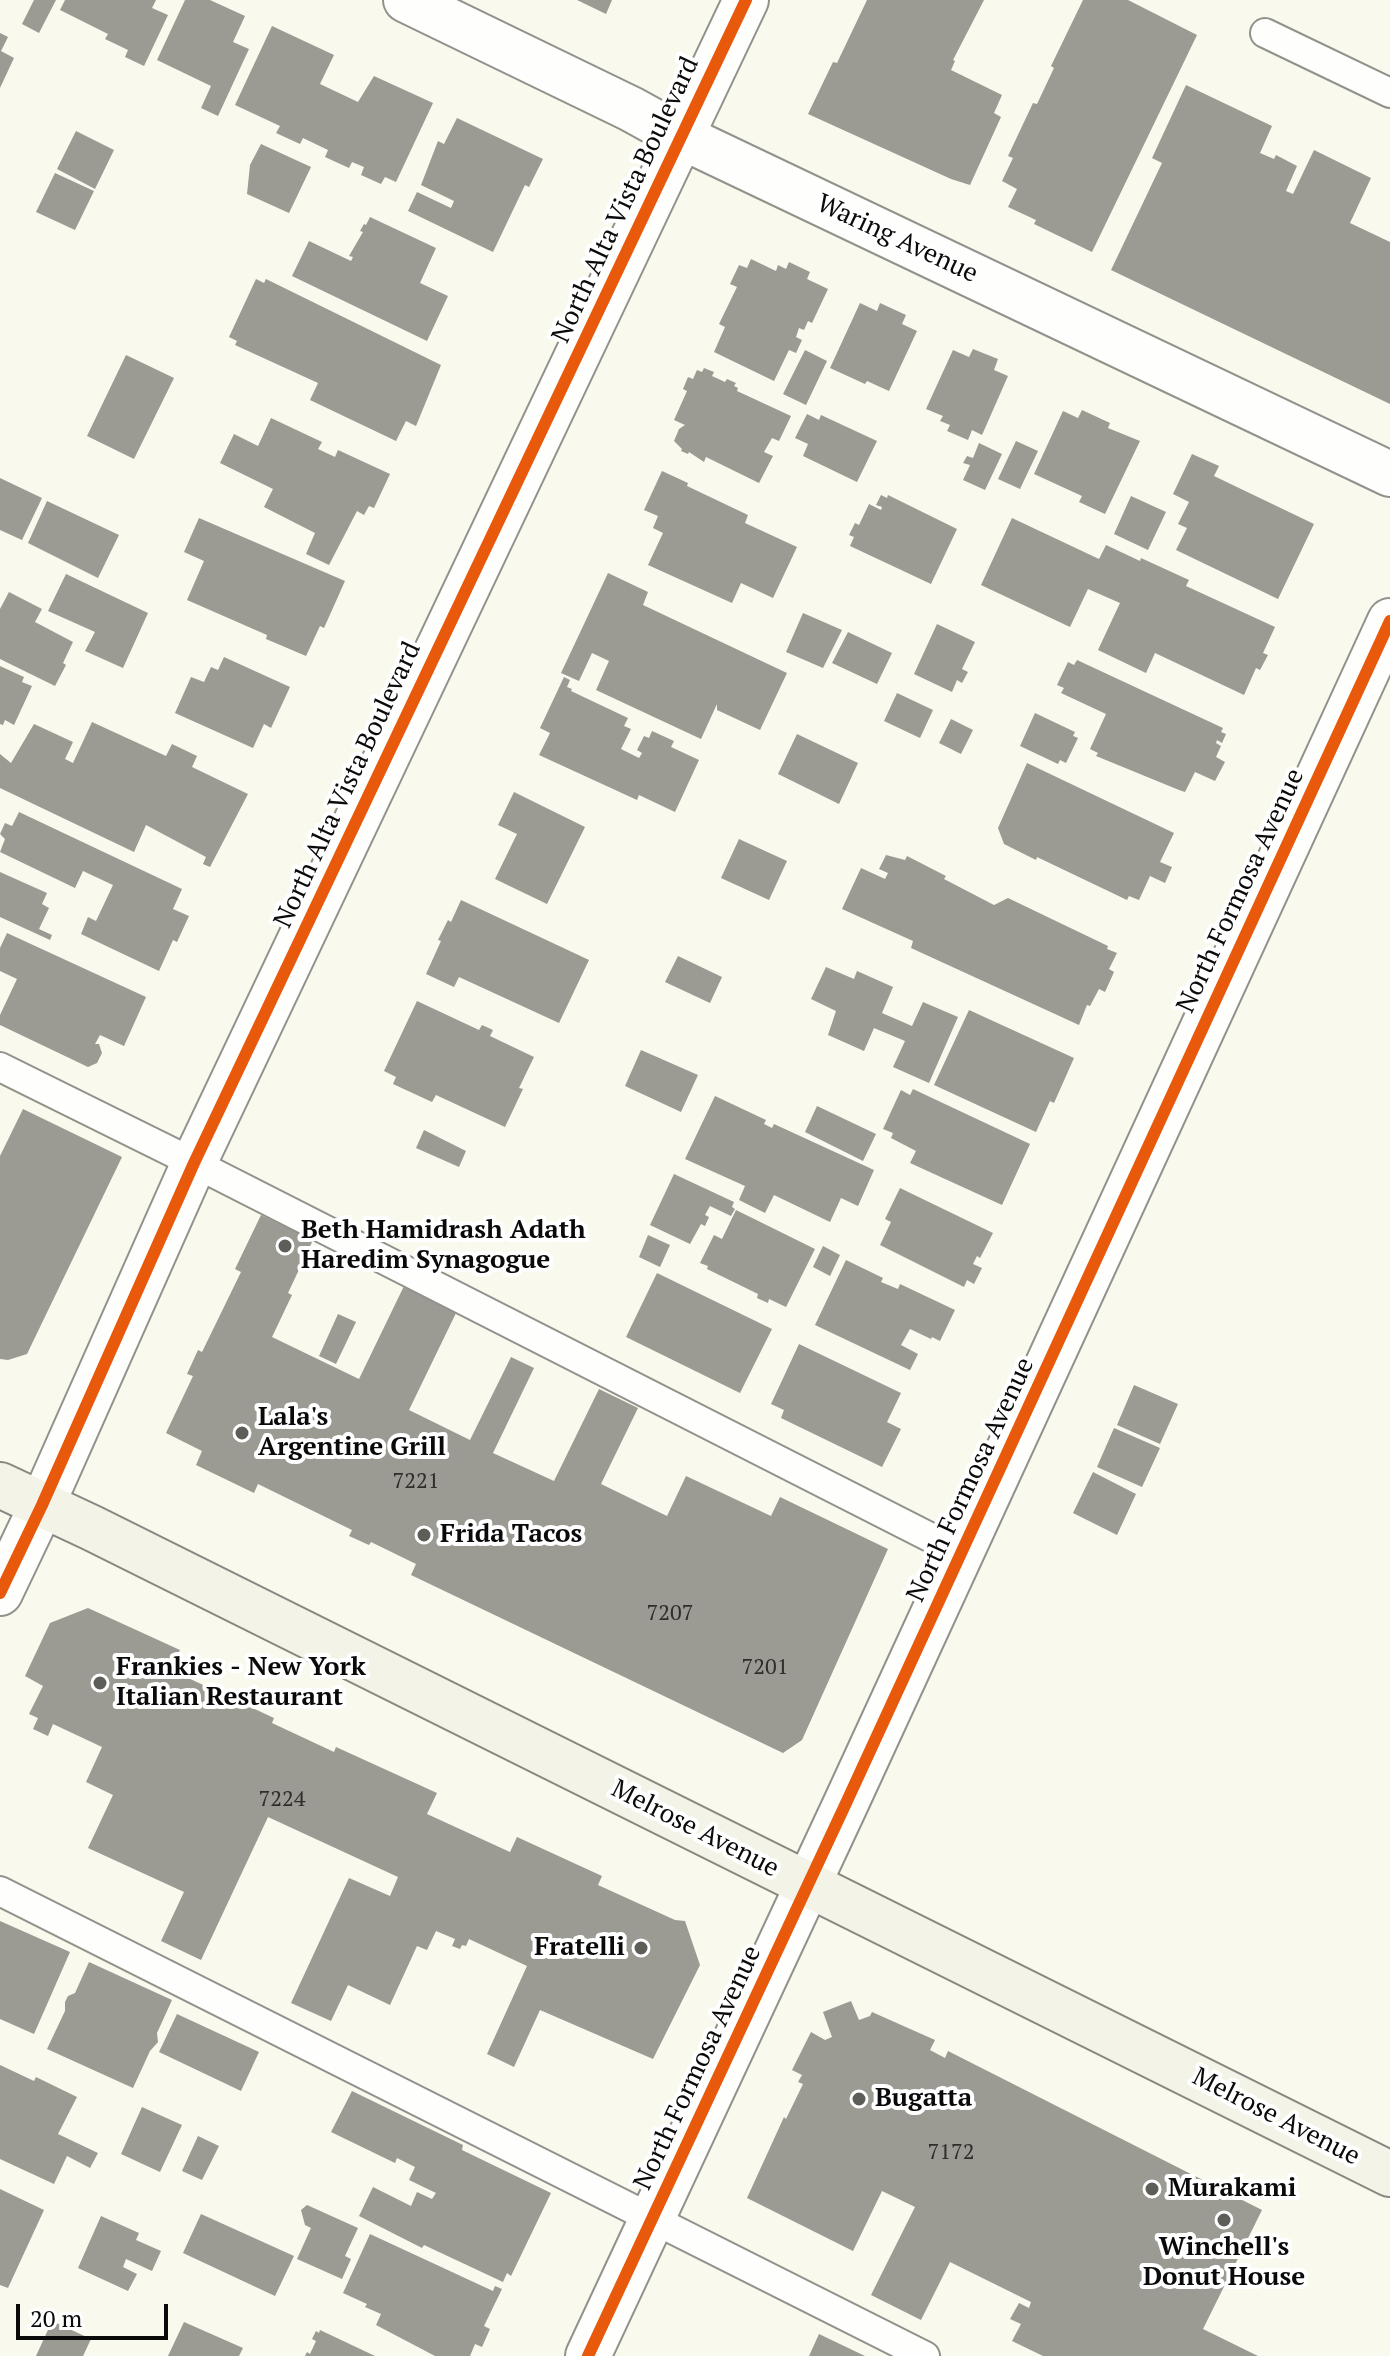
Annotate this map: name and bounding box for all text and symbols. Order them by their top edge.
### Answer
street label: North Alta Vista Boulevard [546,52,706,348]
street label: Waring Avenue [812,188,982,290]
street label: North Alta Vista Boulevard [268,637,428,933]
street label: North Formosa Avenue [1171,764,1311,1018]
place label: Beth Hamidrash Adath Haredim Synagogue [301,1215,586,1276]
marker: Beth Hamidrash Adath Haredim Synagogue [276,1237,294,1255]
street label: North Formosa Avenue [901,1353,1041,1607]
place label: Lala's Argentine Grill [258,1402,446,1464]
marker: Lala's Argentine Grill [233,1424,251,1442]
house number: 7221 [393,1469,439,1495]
place label: Frida Tacos [440,1519,582,1551]
marker: Frida Tacos [415,1526,433,1544]
house number: 7207 [647,1601,693,1627]
place label: Frankies - New York Italian Restaurant [116,1652,366,1714]
house number: 7201 [742,1655,788,1681]
marker: Frankies - New York Italian Restaurant [91,1674,109,1692]
street label: Melrose Avenue [606,1773,784,1885]
house number: 7224 [259,1787,305,1813]
place label: Fratelli [534,1932,625,1964]
marker: Fratelli [632,1939,650,1957]
street label: North Formosa Avenue [628,1941,768,2195]
street label: Melrose Avenue [1187,2061,1365,2173]
place label: Bugatta [875,2083,972,2115]
marker: Bugatta [850,2090,868,2108]
house number: 7172 [928,2140,974,2166]
place label: Murakami [1168,2173,1296,2205]
marker: Murakami [1143,2180,1161,2198]
marker: Winchell's Donut House [1215,2211,1233,2229]
place label: Winchell's Donut House [1143,2232,1305,2294]
scale bar [20,2288,172,2338]
text: 20 m [30,2302,82,2334]

